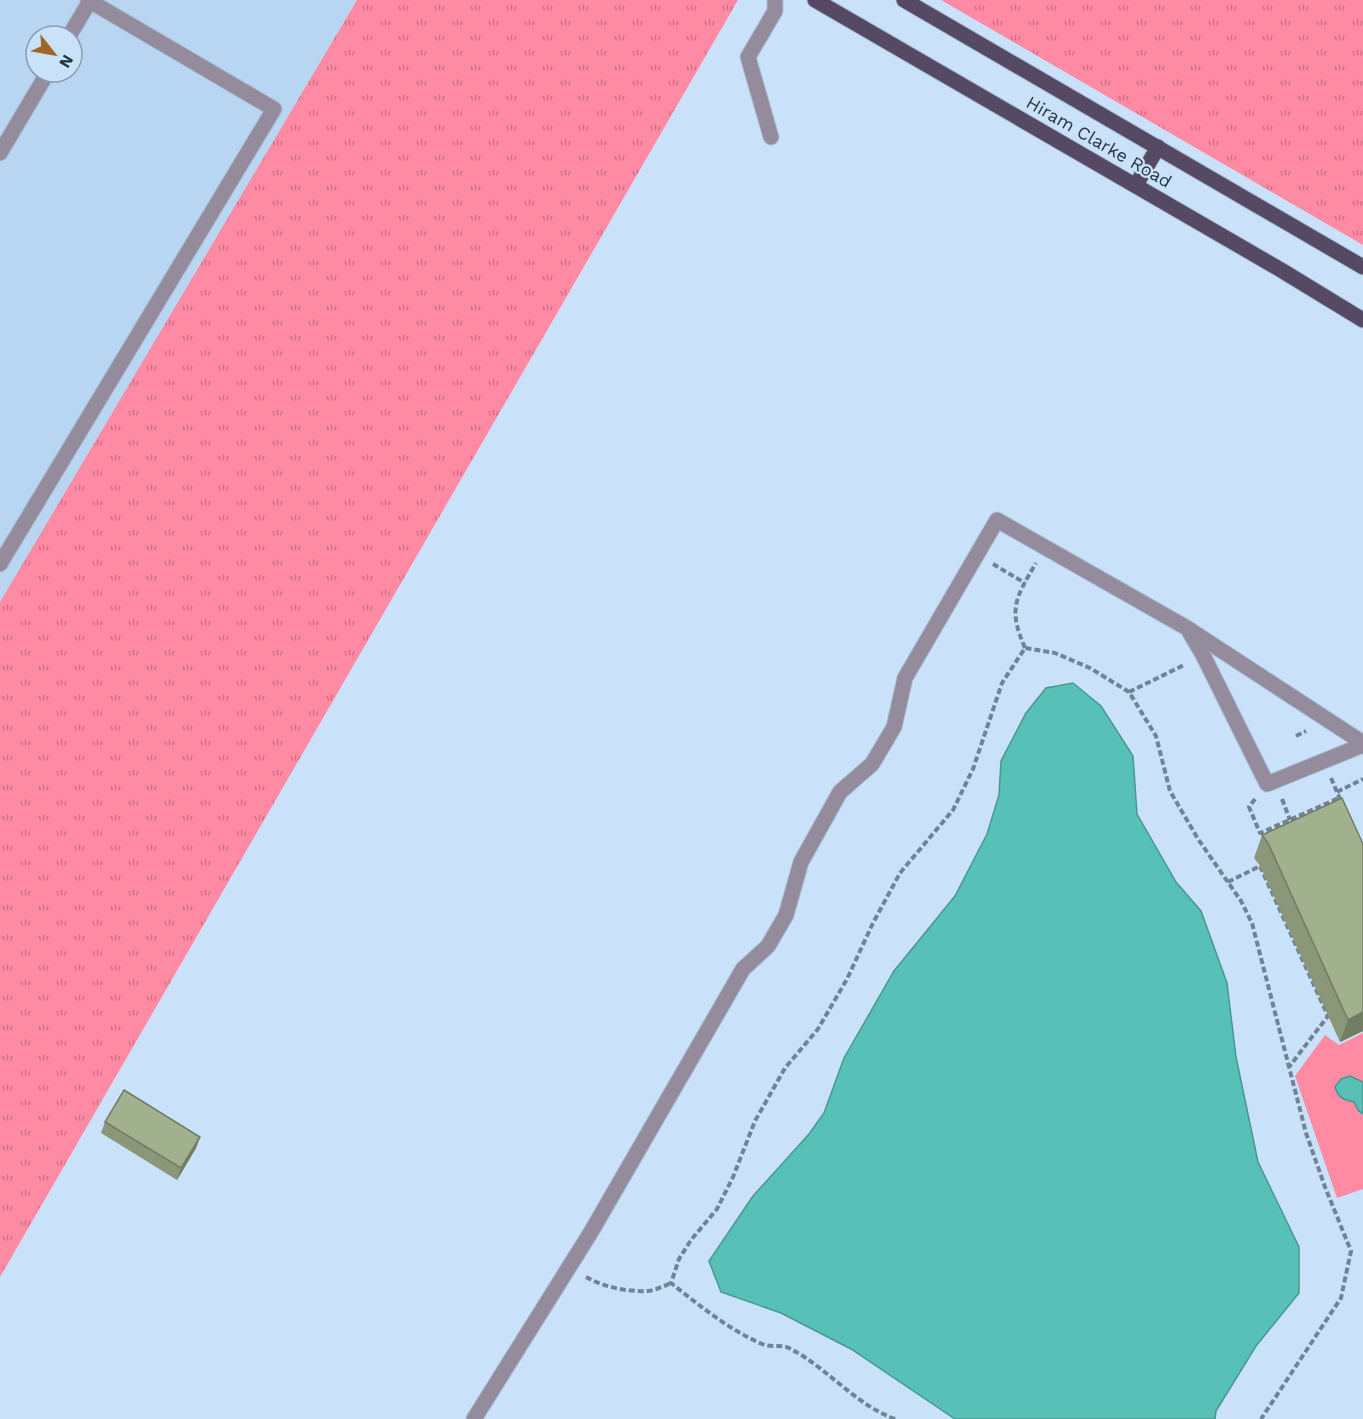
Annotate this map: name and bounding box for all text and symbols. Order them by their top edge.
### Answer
north arrow [24,24,84,84]
text: N [55,51,78,71]
street label: Hiram Clarke Road [1023,91,1176,192]

